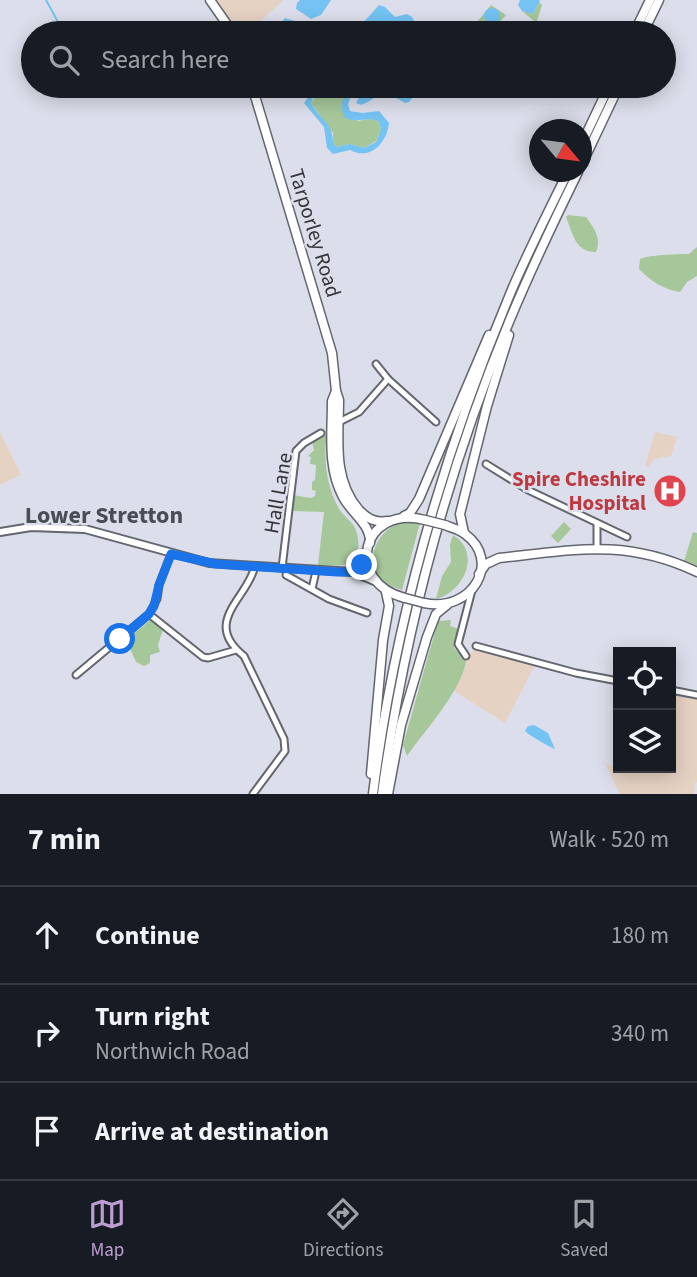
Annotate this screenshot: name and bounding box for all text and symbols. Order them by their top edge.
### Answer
search box [21,21,676,98]
icon: search [45,41,83,79]
text: Search here [101,41,229,78]
north arrow [529,119,592,182]
street label: Tarporley Road [281,165,349,301]
street label: Hall Lane [256,450,300,536]
place label: Spire Cheshire Hospital [512,464,646,518]
hospital icon: Spire Cheshire Hospital [651,472,689,510]
district label: Lower Stretton [25,498,183,533]
route end [346,549,377,580]
route start [104,623,135,654]
map controls [613,647,676,773]
button: locate [613,647,676,710]
button: layers [613,710,676,773]
text: 7 min [28,818,101,861]
text: Walk · 520 m [550,823,669,856]
icon: ahead [28,916,66,954]
text: Continue [95,917,200,954]
text: 180 m [611,919,669,952]
text: Turn right [95,998,210,1035]
icon: right [28,1014,66,1052]
text: 340 m [611,1017,669,1050]
text: Northwich Road [95,1035,250,1068]
icon: arrive [28,1112,66,1150]
text: Arrive at destination [95,1113,329,1150]
tab: Map [88,1195,126,1264]
tab: Directions [303,1195,383,1264]
tab: Saved [560,1195,609,1264]

